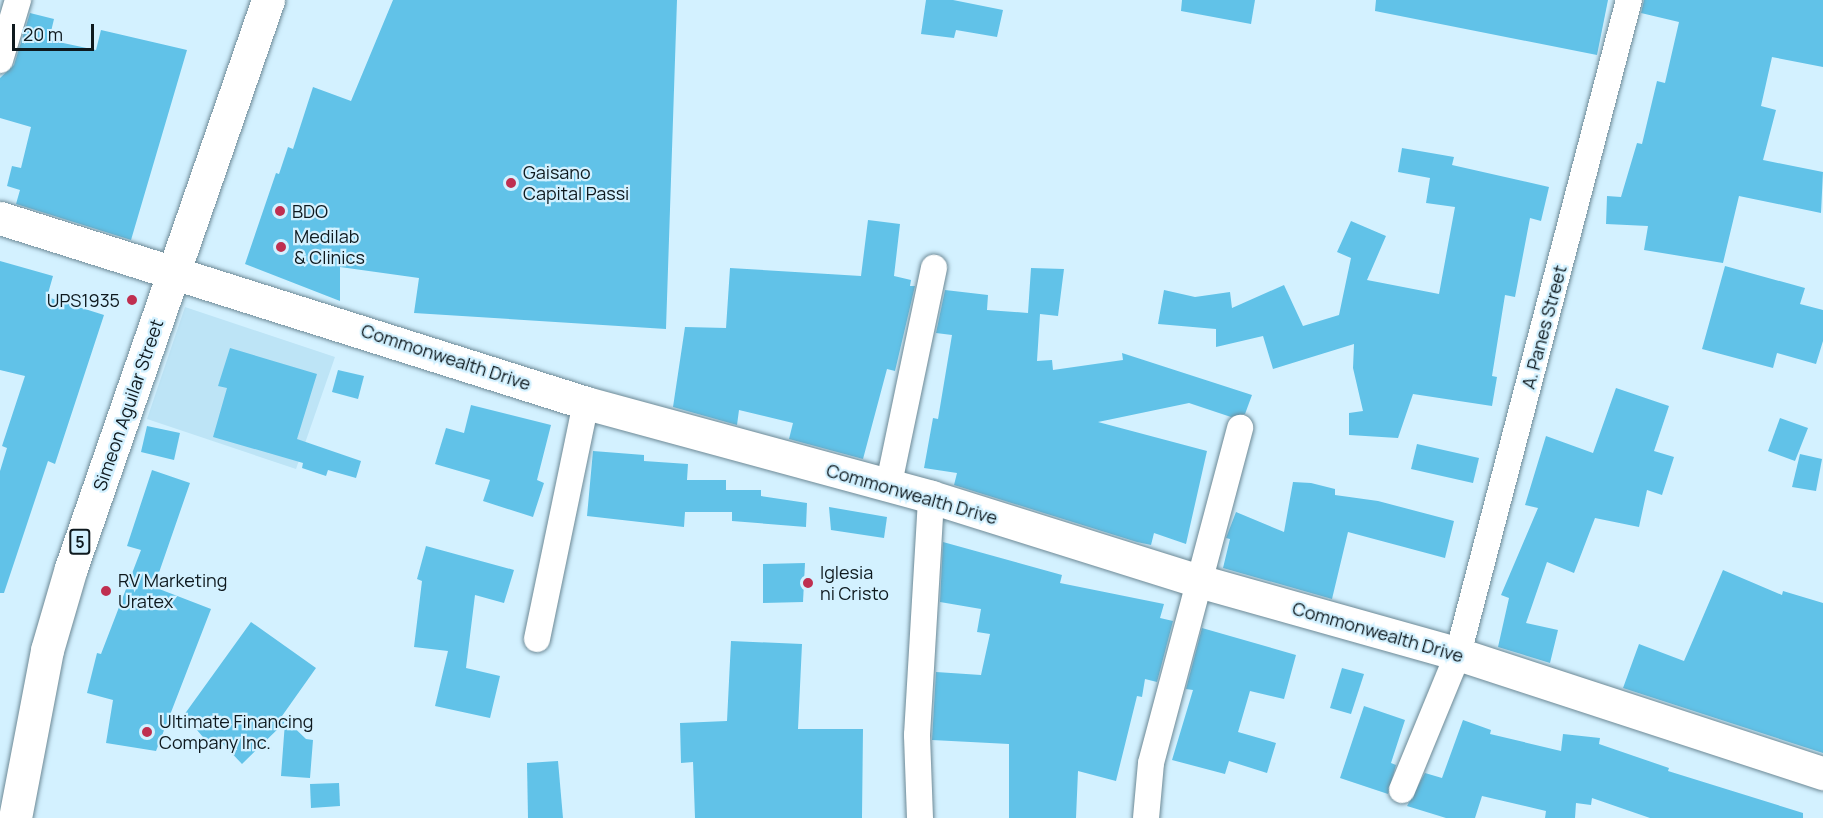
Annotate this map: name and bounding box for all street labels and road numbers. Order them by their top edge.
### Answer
street label: A. Panes Street [1517,263,1571,391]
street label: Simeon Aguilar Street [88,316,168,494]
street label: Commonwealth Drive [359,319,533,395]
street label: Commonwealth Drive [824,459,1000,529]
road number: 5 [68,529,92,555]
street label: Commonwealth Drive [1290,597,1466,667]

